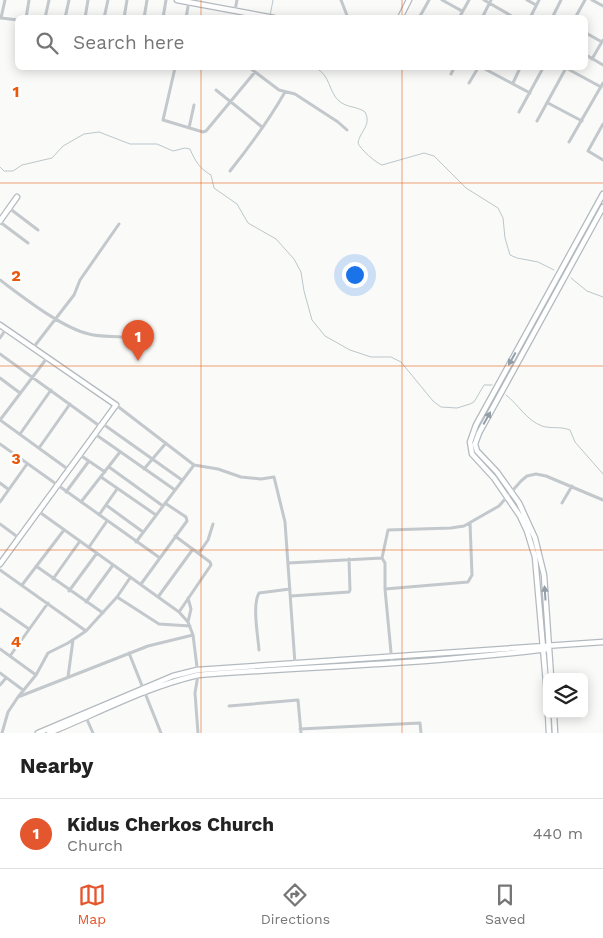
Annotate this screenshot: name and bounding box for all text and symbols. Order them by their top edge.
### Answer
search box [15,15,588,70]
icon: search [33,29,61,57]
text: Search here [73,31,184,54]
text: 1 [13,82,19,101]
your location [342,262,368,288]
text: 2 [11,266,21,285]
pin: 1 [122,320,154,361]
one-way arrow [508,353,517,366]
one-way arrow [483,411,491,426]
text: 3 [11,449,21,468]
one-way arrow [541,585,549,601]
text: 4 [11,632,21,651]
map controls [543,673,588,718]
button: layers [543,673,588,718]
text: Nearby [20,753,93,778]
text: Kidus Cherkos Church [67,813,274,836]
text: 1 [33,824,39,843]
text: 440 m [533,824,583,843]
text: Church [67,836,123,855]
tab: Map [77,881,106,927]
tab: Directions [261,881,330,927]
tab: Saved [485,881,526,927]

